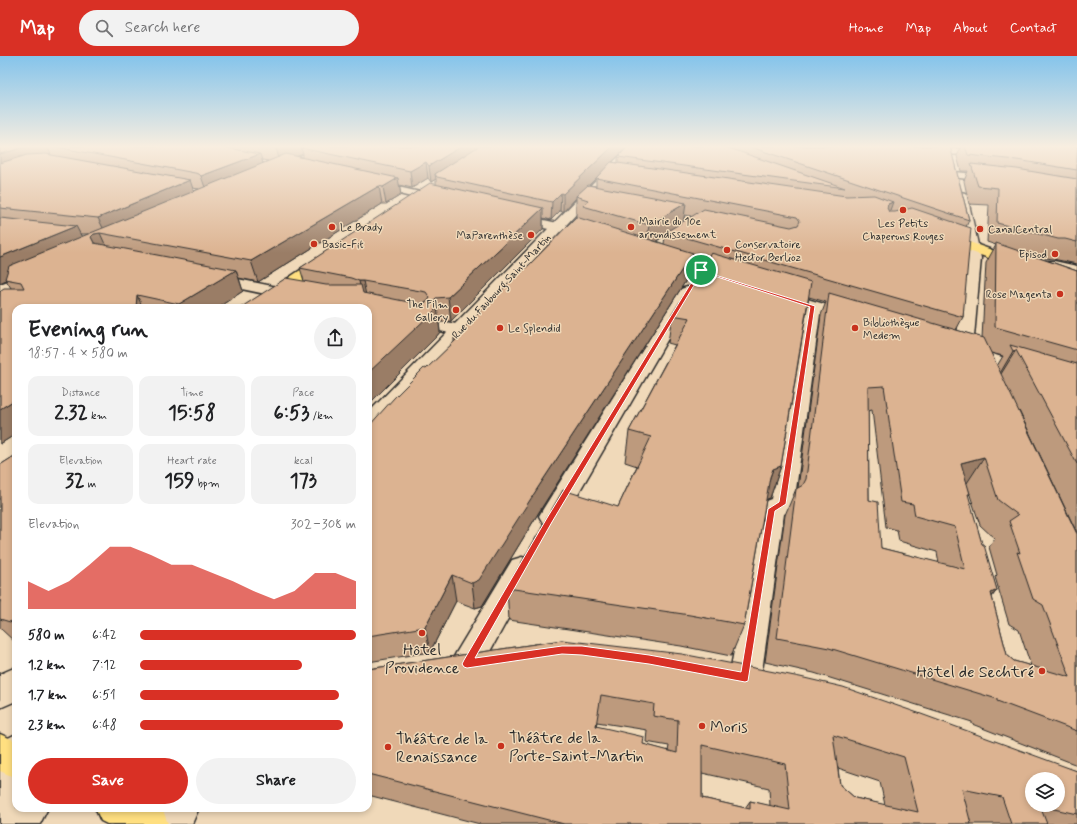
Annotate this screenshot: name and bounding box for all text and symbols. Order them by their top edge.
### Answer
search box [79,10,359,46]
text: Map [20,16,55,41]
icon: search [93,17,115,39]
text: Search here [125,18,200,38]
text: Home [849,19,883,37]
text: Map [905,19,931,37]
text: About [953,19,988,37]
text: Contact [1010,19,1057,37]
marker: Les Petits Chaperons Rouges [898,205,908,215]
place label: Mairie du 10e arrondissement [639,215,717,242]
place label: Les Petits Chaperons Rouges [862,217,944,244]
place label: Le Brady [340,221,383,235]
marker: Le Brady [327,222,337,232]
marker: Mairie du 10e arrondissement [626,222,636,232]
place label: CanalCentral [988,223,1053,237]
marker: CanalCentral [975,224,985,234]
place label: MaParenthèse [456,229,524,243]
marker: MaParenthèse [526,230,536,240]
street label: Rue du Faubourg Saint-Martin [449,231,556,344]
place label: Basic-Fit [322,238,364,252]
place label: Conservatoire Hector Berlioz [735,238,802,265]
marker: Basic-Fit [309,239,319,249]
marker: Conservatoire Hector Berlioz [722,245,732,255]
place label: Episod [1019,248,1047,262]
marker: Episod [1050,249,1060,259]
pin [684,253,718,287]
icon: arrive [690,259,712,281]
place label: Rose Magenta [986,288,1052,302]
marker: Rose Magenta [1055,289,1065,299]
place label: The Film Gallery [407,298,448,325]
marker: The Film Gallery [451,305,461,315]
text: Evening run [28,316,148,344]
place label: Bibliothèque Medem [863,316,920,343]
button: share [314,317,356,359]
place label: Le Splendid [508,322,561,336]
marker: Le Splendid [495,323,505,333]
marker: Bibliothèque Medem [850,323,860,333]
text: 18:57 · 4 × 580 m [28,345,128,362]
text: Distance [61,386,100,400]
text: Time [180,386,204,400]
text: Pace [292,386,314,400]
text: 2.32 [54,400,88,427]
text: 15:58 [168,400,216,427]
text: 6:53 [273,400,309,427]
text: km [88,409,107,423]
text: /km [309,409,333,423]
text: Elevation [59,454,102,468]
text: Heart rate [167,454,217,468]
text: kcal [294,454,313,468]
text: 32 [65,468,85,495]
text: 159 [164,468,194,495]
text: 173 [290,468,317,495]
text: m [85,477,96,491]
text: bpm [194,477,220,491]
text: Elevation [28,516,79,533]
text: 302–308 m [291,516,356,533]
text: 580 m [28,627,65,644]
text: 6:42 [92,627,117,644]
marker: Hôtel Providence [417,628,427,638]
place label: Hôtel Providence [385,640,460,679]
text: 1.2 km [28,657,65,674]
text: 7:12 [92,657,116,674]
place label: Hôtel de Sechtré [916,662,1034,683]
marker: Hôtel de Sechtré [1037,666,1047,676]
text: 1.7 km [28,687,67,704]
text: 6:51 [92,687,116,704]
text: 2.3 km [28,717,65,734]
text: 6:48 [92,717,117,734]
place label: Moris [710,717,748,738]
marker: Moris [697,721,707,731]
place label: Théâtre de la Porte-Saint-Martin [509,728,644,767]
place label: Théâtre de la Renaissance [396,729,488,768]
marker: Théâtre de la Porte-Saint-Martin [496,741,506,751]
marker: Théâtre de la Renaissance [383,742,393,752]
button: Save [28,758,188,804]
button: Share [196,758,356,804]
map controls [1025,772,1065,812]
button: layers [1025,772,1065,812]

